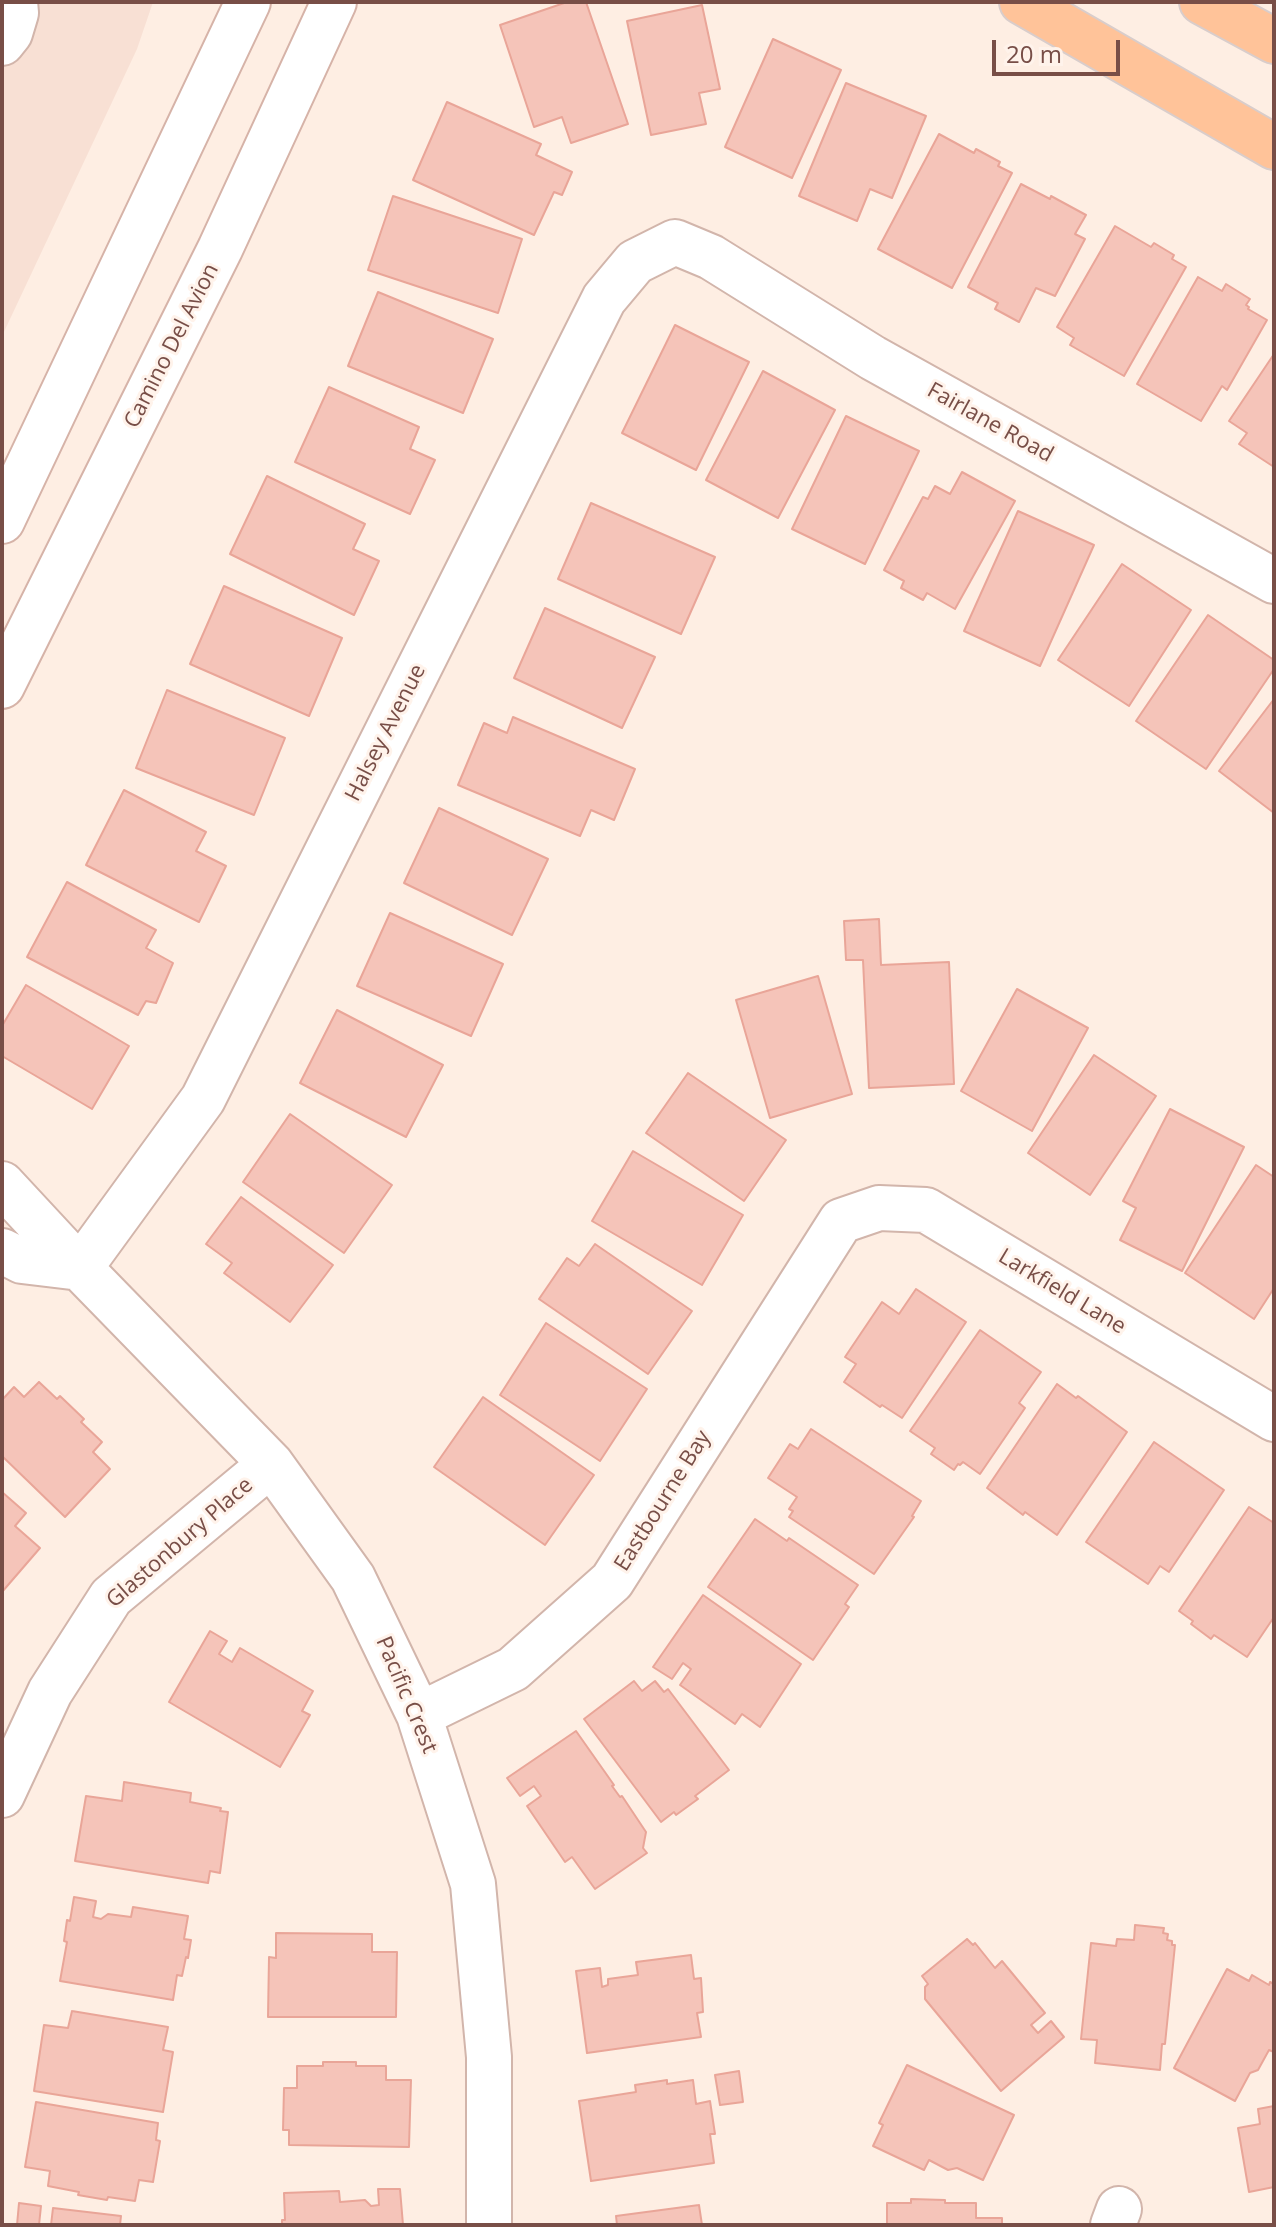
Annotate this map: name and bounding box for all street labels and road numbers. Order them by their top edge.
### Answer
street label: Camino Del Avion [119,259,225,433]
street label: Fairlane Road [922,378,1058,468]
street label: Halsey Avenue [340,660,432,806]
street label: Larkfield Lane [994,1244,1130,1340]
street label: Eastbourne Bay [609,1426,717,1576]
street label: Glastonbury Place [101,1472,259,1614]
street label: Pacific Crest [370,1633,442,1757]

